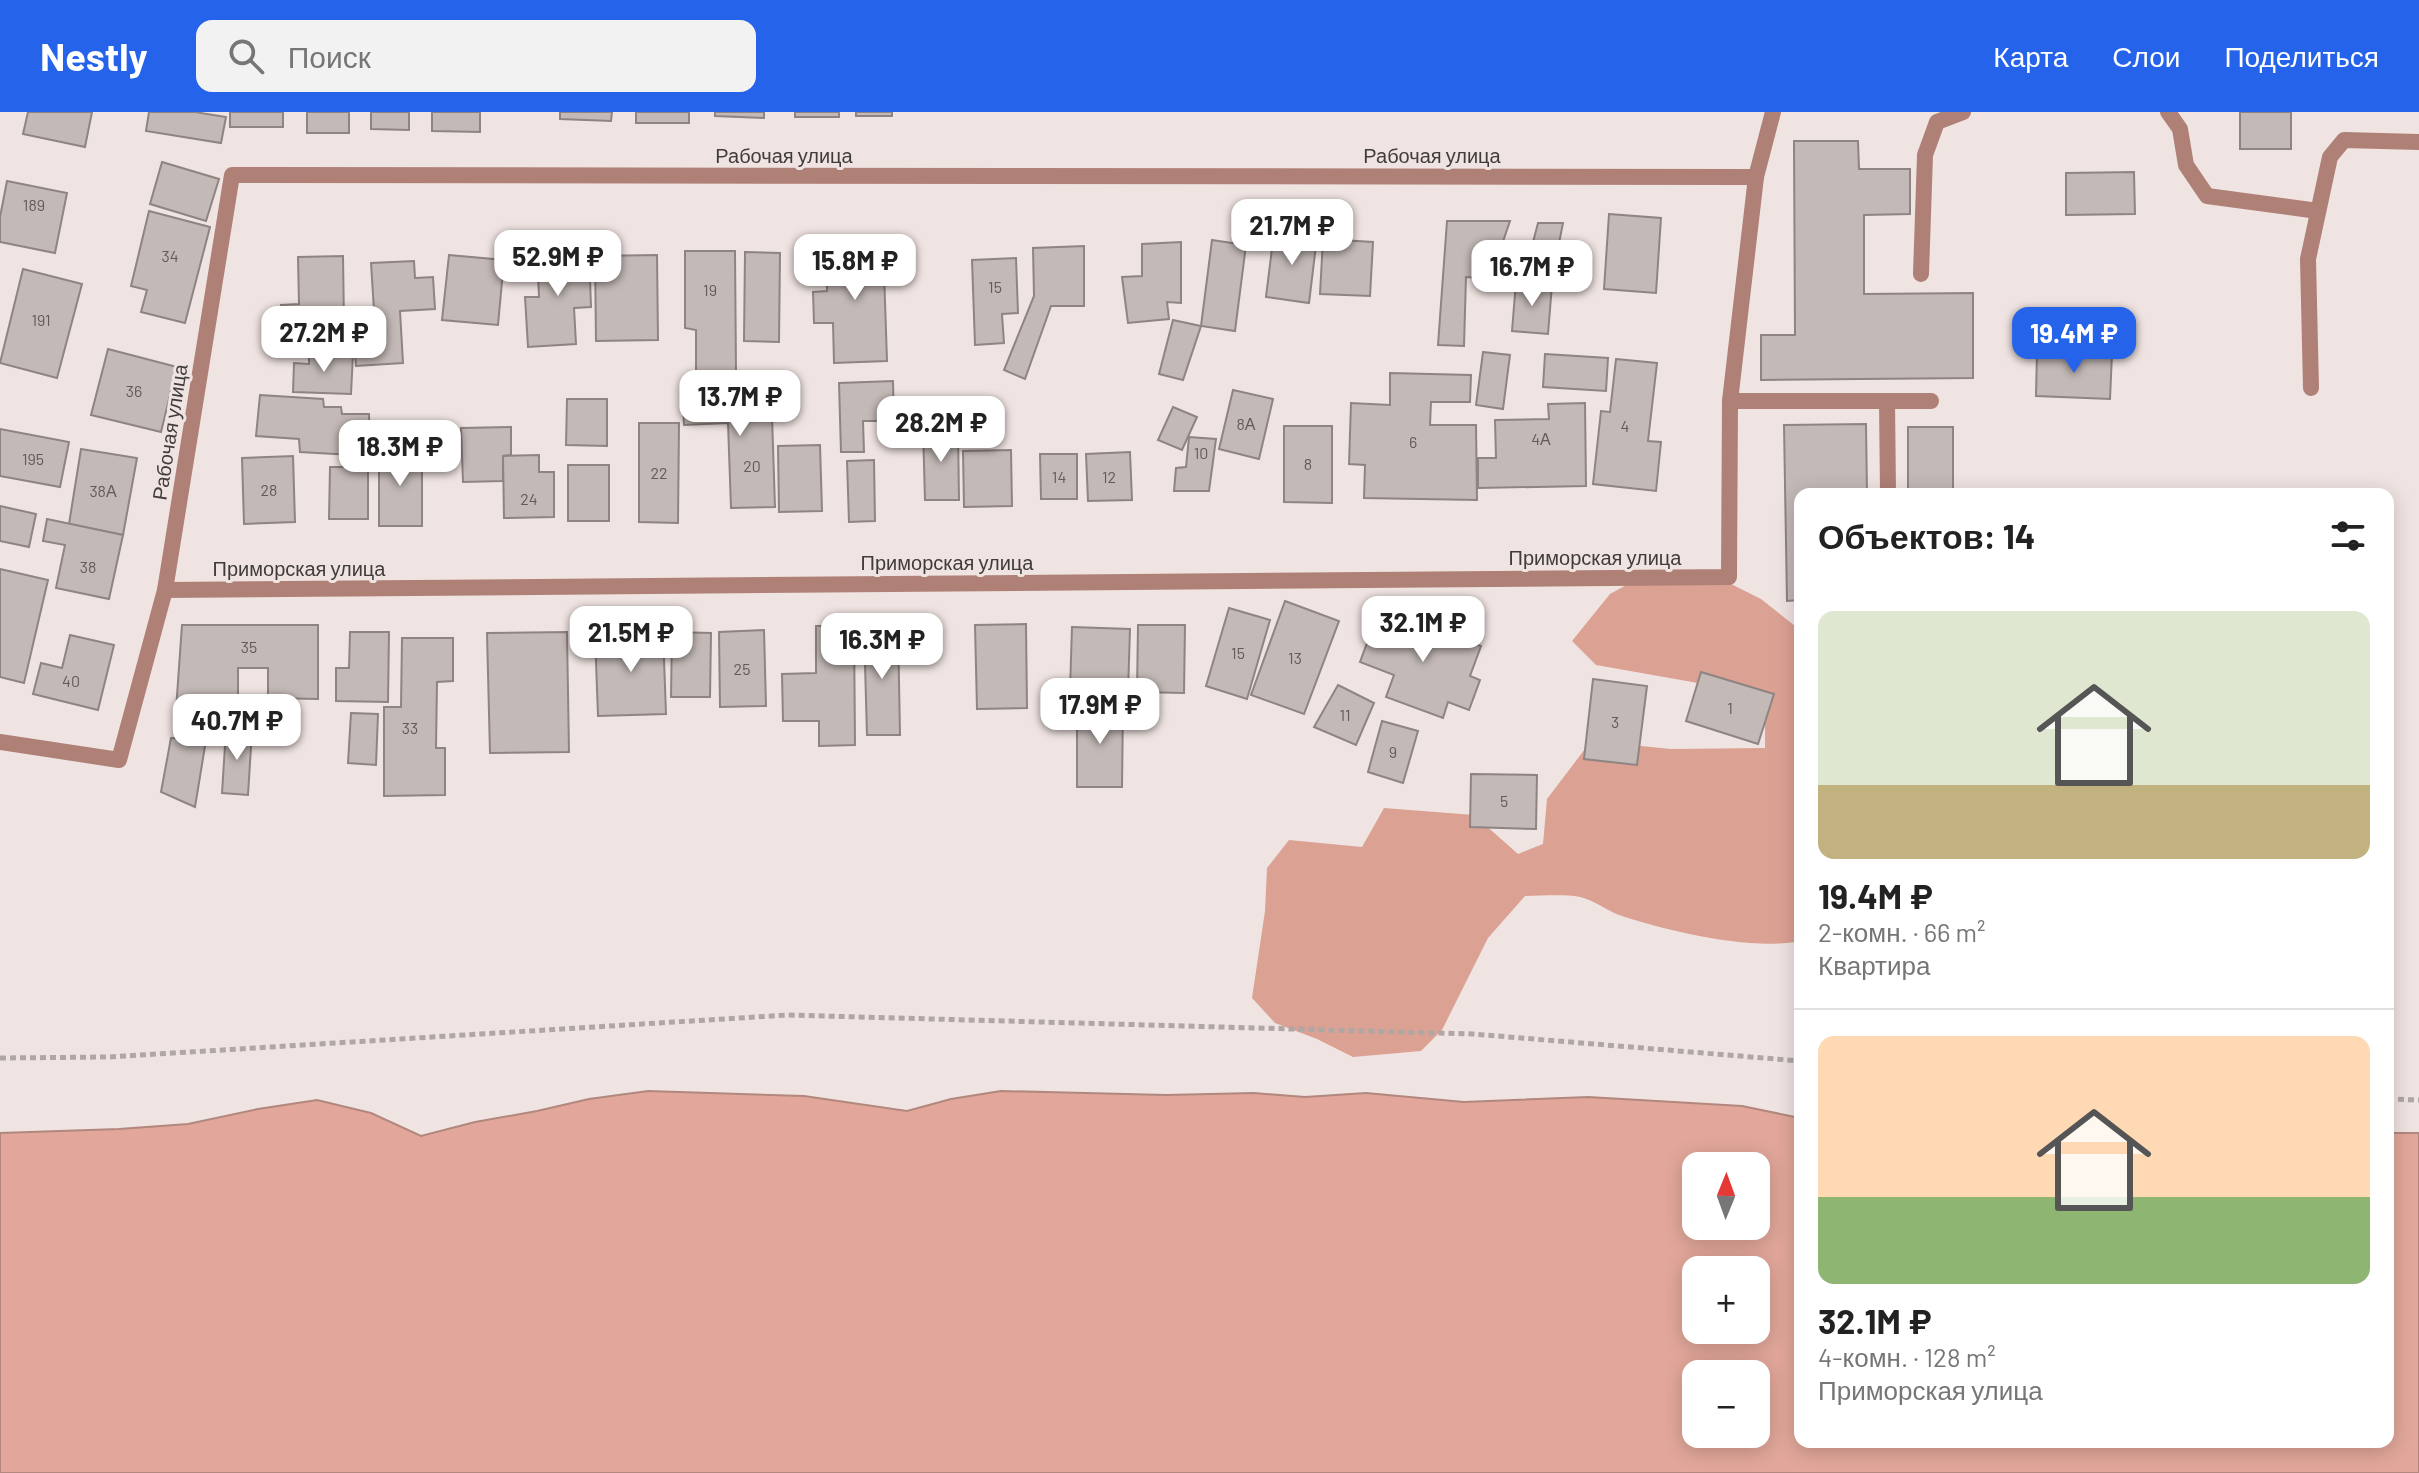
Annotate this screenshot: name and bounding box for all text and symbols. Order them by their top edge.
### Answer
search box [196,20,756,92]
text: Nestly [40,33,148,79]
icon: search [224,34,268,78]
text: Поиск [288,38,371,74]
text: Карта [1993,39,2068,73]
text: Слои [2112,39,2180,73]
text: Поделиться [2224,39,2379,73]
street label: Рабочая улица [715,143,854,167]
street label: Рабочая улица [1363,143,1502,167]
house number: 189 [23,195,45,214]
pin: 21.7M ₽ [1218,199,1366,267]
text: 21.7M ₽ [1249,209,1335,240]
pin: 52.9M ₽ [484,230,632,298]
pin: 15.8M ₽ [781,234,929,302]
text: 52.9M ₽ [512,240,604,271]
pin: 16.7M ₽ [1458,240,1606,308]
text: 15.8M ₽ [812,244,898,275]
house number: 34 [161,246,179,265]
text: 16.7M ₽ [1489,250,1575,281]
house number: 15 [988,277,1002,296]
house number: 19 [703,280,717,299]
pin: 27.2M ₽ [250,306,398,374]
pin: 19.4M ₽ [2000,307,2148,375]
house number: 191 [31,310,51,329]
text: 27.2M ₽ [279,316,369,347]
text: 19.4M ₽ [2030,317,2118,348]
street label: Рабочая улица [146,361,192,502]
pin: 13.7M ₽ [666,370,814,438]
text: 13.7M ₽ [697,380,783,411]
house number: 36 [126,381,142,400]
pin: 28.2M ₽ [867,396,1015,464]
text: 28.2M ₽ [895,406,987,437]
house number: 8А [1236,414,1256,433]
house number: 4 [1621,416,1629,435]
pin: 18.3M ₽ [326,420,474,488]
house number: 4А [1531,429,1551,448]
text: 18.3M ₽ [357,430,443,461]
house number: 6 [1409,432,1417,451]
house number: 10 [1194,443,1208,462]
house number: 195 [22,449,44,468]
house number: 8 [1304,454,1312,473]
house number: 20 [743,456,761,475]
house number: 22 [650,463,668,482]
house number: 14 [1052,467,1066,486]
house number: 12 [1102,467,1116,486]
house number: 28 [261,480,277,499]
house number: 38А [89,481,117,500]
house number: 24 [520,489,538,508]
icon: filters [2326,514,2370,558]
text: Объектов: 14 [1818,515,2035,556]
street label: Приморская улица [1509,545,1682,569]
street label: Приморская улица [861,550,1034,574]
street label: Приморская улица [213,556,386,580]
house number: 38 [80,557,96,576]
pin: 32.1M ₽ [1349,596,1497,664]
pin: 21.5M ₽ [557,606,705,674]
text: 32.1M ₽ [1380,606,1466,637]
pin: 16.3M ₽ [808,613,956,681]
text: 21.5M ₽ [588,616,674,647]
text: 16.3M ₽ [839,623,925,654]
house number: 35 [241,637,257,656]
house number: 15 [1231,643,1245,662]
house number: 13 [1288,648,1302,667]
house number: 25 [734,659,750,678]
icon: home [2022,663,2166,807]
house number: 40 [62,671,80,690]
pin: 17.9M ₽ [1026,678,1174,746]
text: 17.9M ₽ [1058,688,1142,719]
pin: 40.7M ₽ [163,694,311,762]
house number: 1 [1727,698,1733,717]
text: 40.7M ₽ [191,704,283,735]
house number: 11 [1339,705,1351,724]
house number: 3 [1611,712,1619,731]
house number: 33 [402,718,418,737]
house number: 9 [1389,742,1397,761]
house number: 5 [1500,791,1508,810]
text: 19.4M ₽ [1818,875,1933,916]
text: 2-комн. · 66 m² [1818,916,1986,947]
text: Квартира [1818,949,1930,980]
icon: home [2022,1088,2166,1232]
north arrow [1682,1152,1770,1240]
map controls [1682,1152,1770,1448]
button: + [1682,1256,1770,1344]
text: 32.1M ₽ [1818,1300,1932,1341]
text: 4-комн. · 128 m² [1818,1341,1996,1372]
button: − [1682,1360,1770,1448]
text: Приморская улица [1818,1374,2043,1405]

